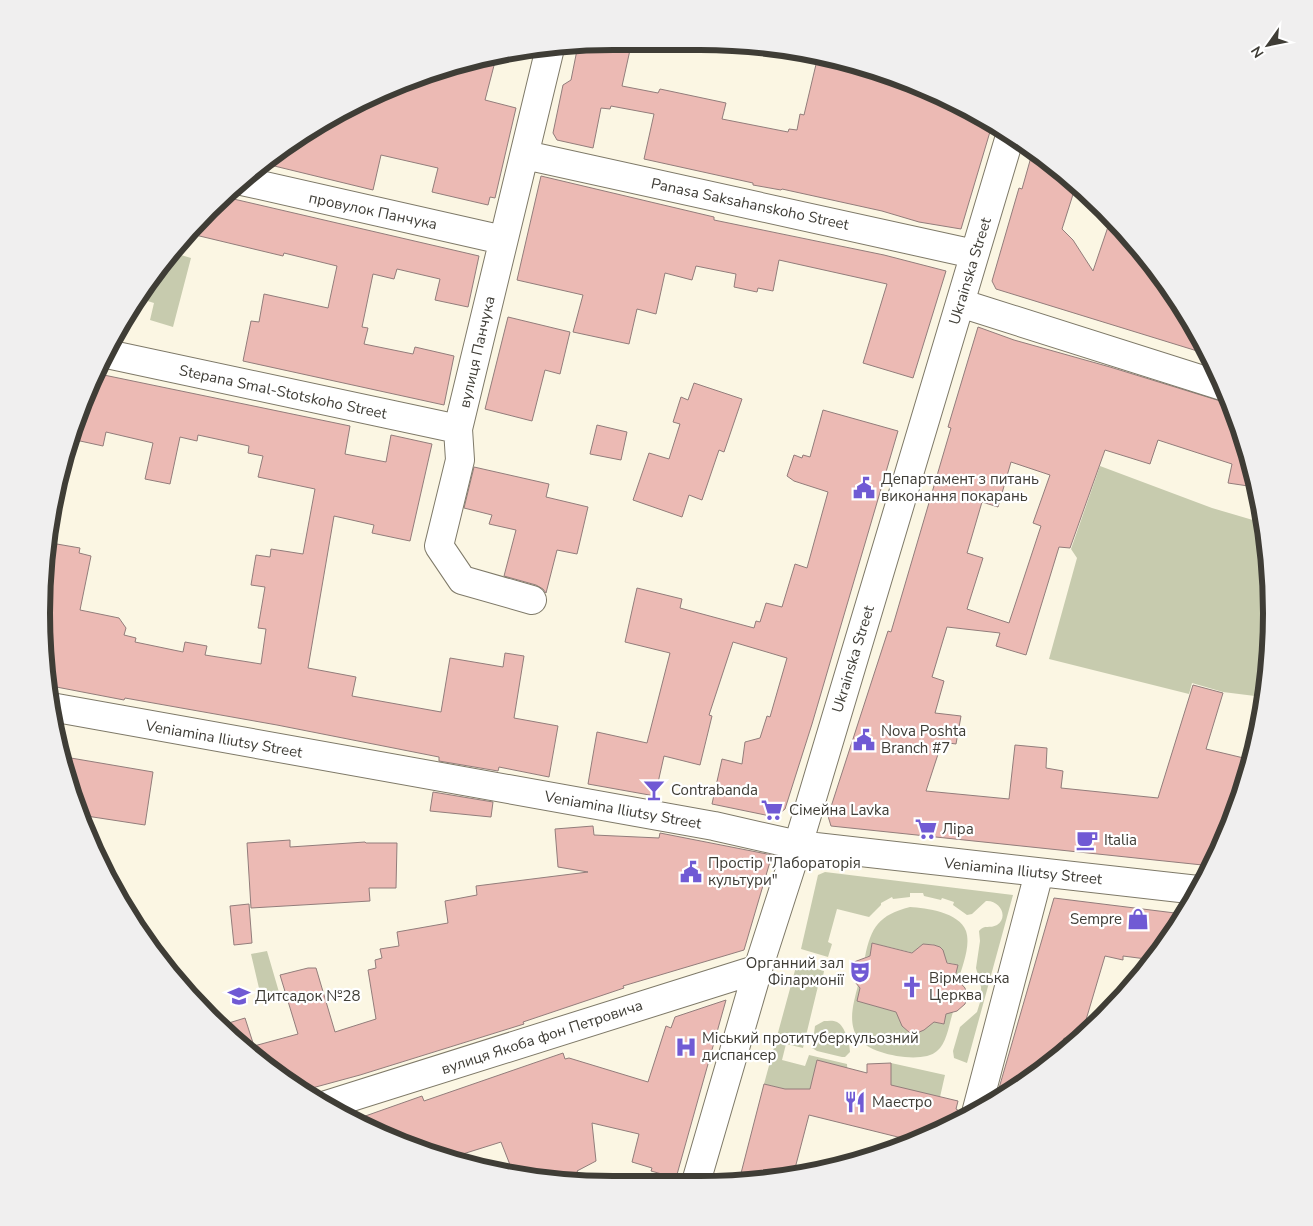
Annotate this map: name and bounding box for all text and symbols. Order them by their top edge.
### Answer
north arrow [1243,20,1293,70]
text: N [1247,42,1268,61]
street label: Panasa Saksahanskoho Street [649,173,851,235]
street label: провулок Панчука [307,188,439,234]
street label: Ukrainska Street [944,214,996,327]
street label: вулиця Панчука [454,294,500,410]
street label: Stepana Smal-Stotskoho Street [177,360,390,424]
place label: Департамент з питань виконання покарань [881,469,1039,506]
public building icon: Департамент з питань виконання покарань [851,475,877,501]
street label: Ukrainska Street [827,602,879,715]
street label: Veniamina Iliutsy Street [143,715,305,763]
place label: Nova Poshta Branch #7 [881,721,966,758]
public building icon: Nova Poshta Branch #7 [851,727,877,753]
bar icon: Contrabanda [641,777,667,803]
place label: Contrabanda [671,780,758,800]
street label: Veniamina Iliutsy Street [542,786,704,834]
supermarket icon: Сімейна Lavka [759,797,785,823]
place label: Сімейна Lavka [789,800,889,820]
supermarket icon: Ліра [913,816,939,842]
place label: Ліра [942,819,974,839]
cafe icon: Italia [1074,827,1100,853]
place label: Italia [1104,830,1137,850]
place label: Простір "Лабораторія культури" [708,853,861,890]
street label: Veniamina Iliutsy Street [942,853,1104,889]
public building icon: Простір "Лабораторія культури" [678,859,704,885]
shop icon: Sempre [1125,906,1151,932]
place label: Sempre [1070,909,1122,929]
place label: Органний зал Філармонії [746,953,844,990]
theatre icon: Органний зал Філармонії [847,959,873,985]
place label: Вірменська Церква [929,968,1010,1005]
church icon: Вірменська Церква [899,974,925,1000]
school or university icon: Дитсадок №28 [226,983,252,1009]
place label: Дитсадок №28 [255,986,361,1006]
street label: вулиця Якоба фон Петровича [439,995,645,1079]
place label: Міський протитуберкульозний диспансер [702,1028,919,1065]
hospital icon: Міський протитуберкульозний диспансер [673,1034,699,1060]
restaurant icon: Маестро [842,1089,868,1115]
place label: Маестро [872,1092,932,1112]

